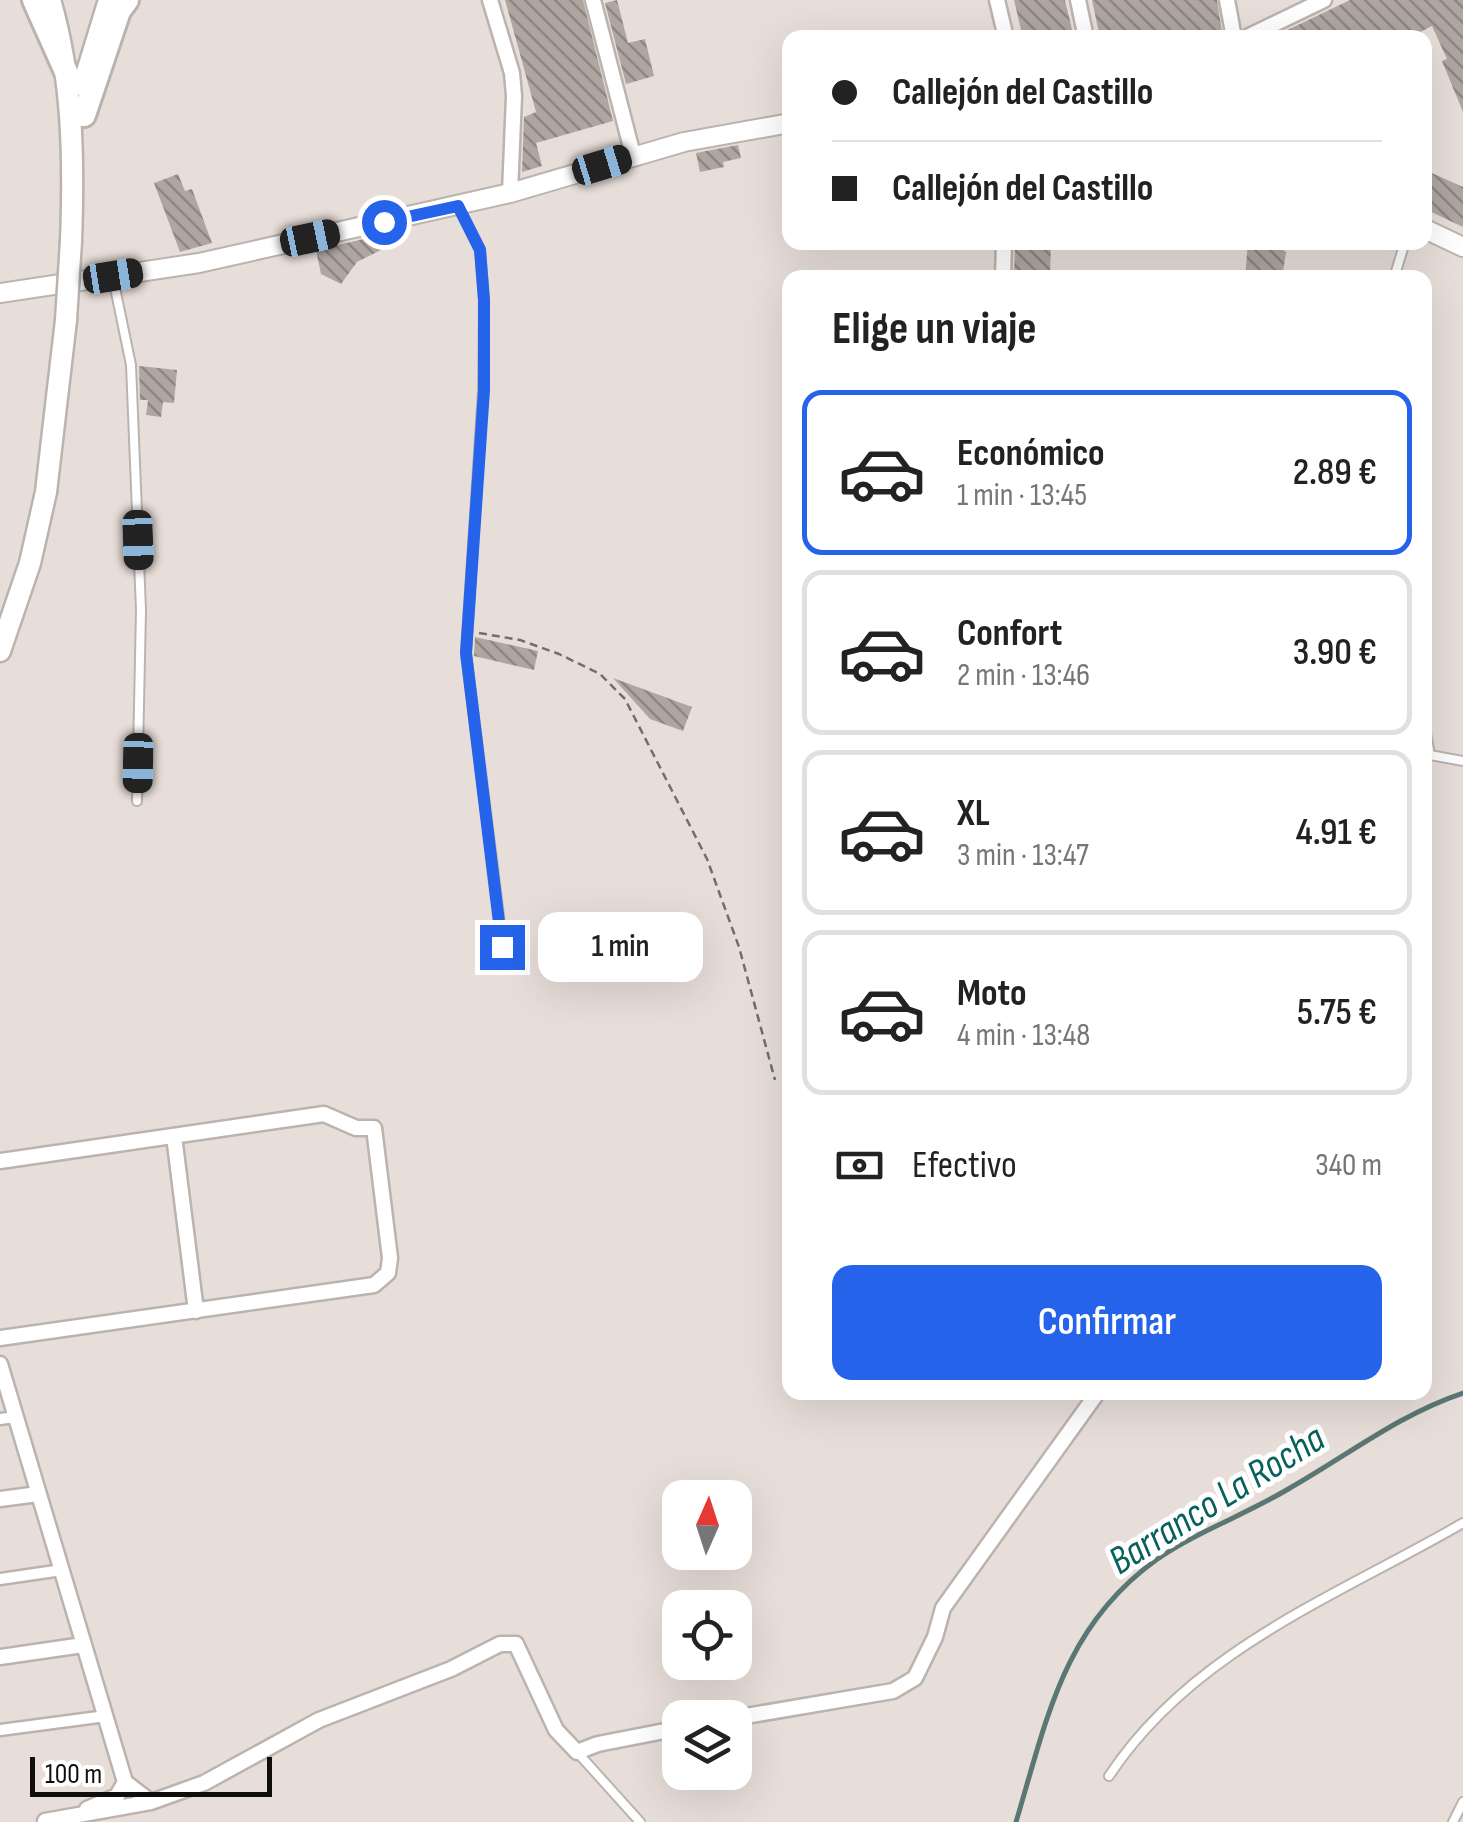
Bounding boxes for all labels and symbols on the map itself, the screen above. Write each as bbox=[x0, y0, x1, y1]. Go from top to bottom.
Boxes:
car bbox=[569, 142, 635, 188]
route start bbox=[362, 200, 407, 245]
car bbox=[278, 217, 342, 259]
car bbox=[81, 256, 145, 296]
car bbox=[122, 509, 154, 571]
car bbox=[122, 733, 154, 793]
callout: 1 min bbox=[537, 912, 702, 982]
route end bbox=[480, 925, 525, 970]
water label: Barranco La Rocha bbox=[1100, 1415, 1334, 1585]
north arrow bbox=[662, 1480, 752, 1570]
scale bar bbox=[30, 1752, 272, 1796]

